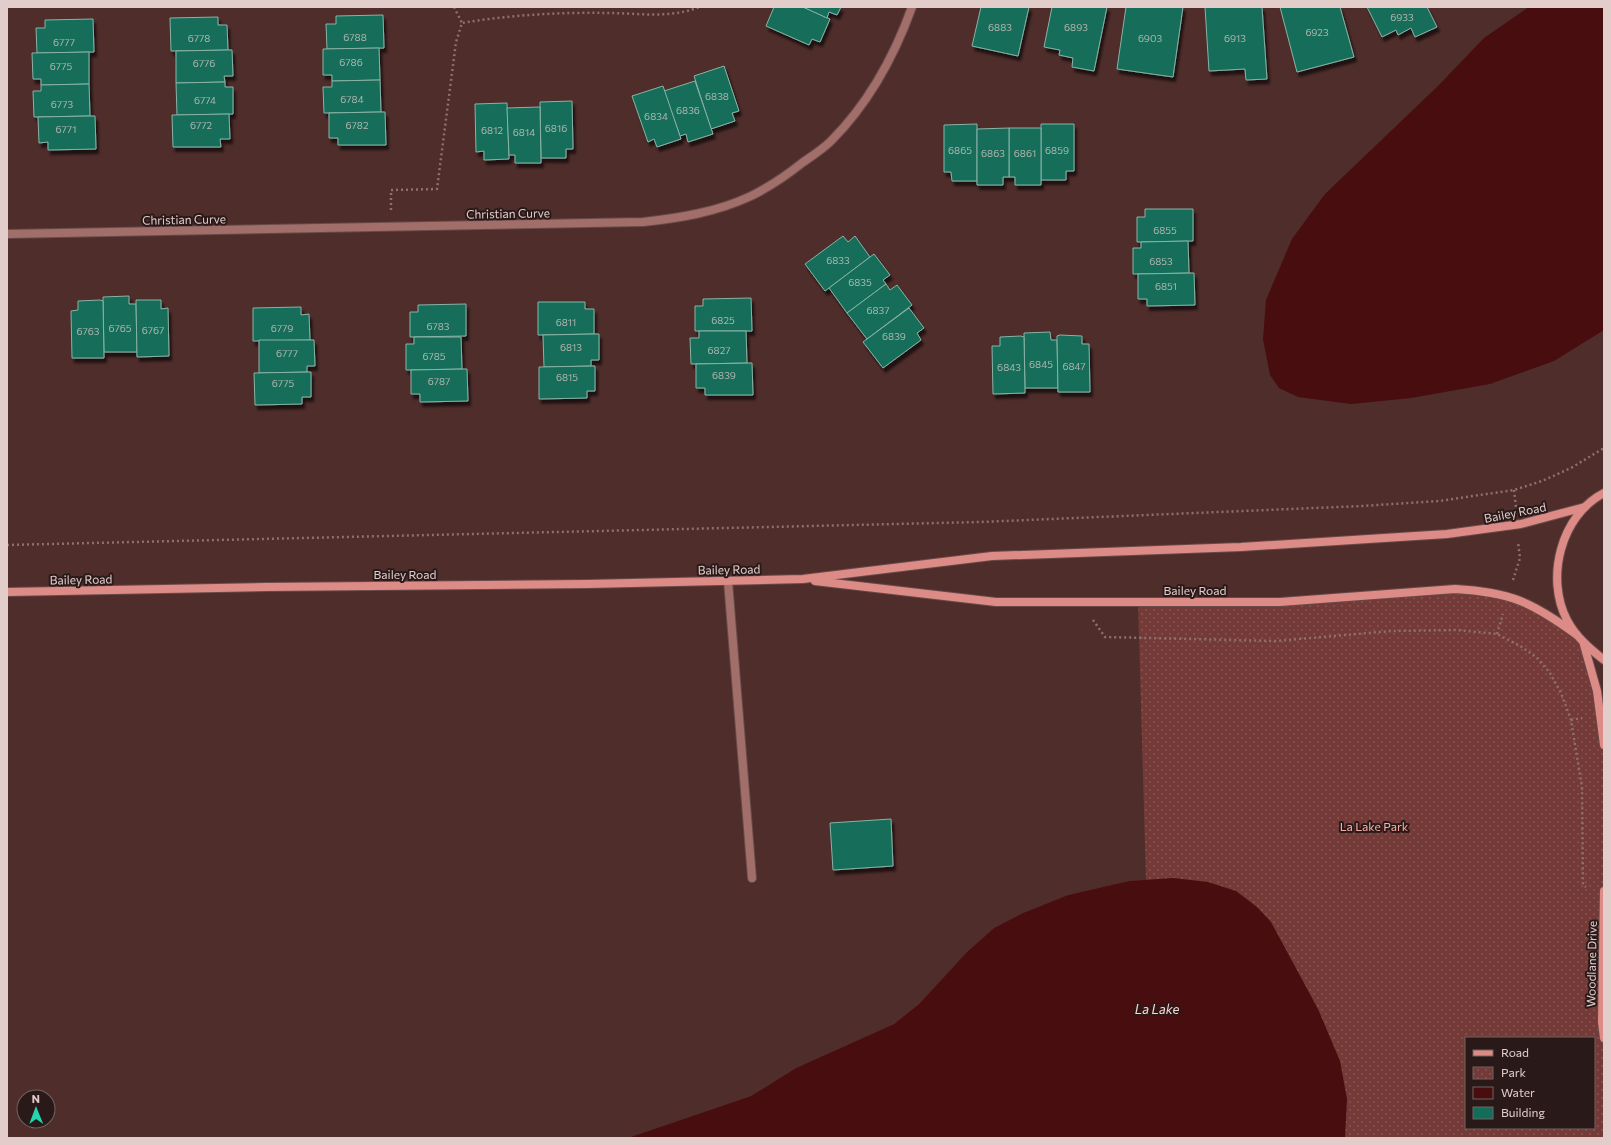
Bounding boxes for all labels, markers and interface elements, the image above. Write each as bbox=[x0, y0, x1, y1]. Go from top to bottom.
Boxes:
house number: 6933 bbox=[1390, 11, 1414, 23]
house number: 6883 bbox=[988, 21, 1012, 33]
house number: 6893 bbox=[1064, 21, 1088, 33]
house number: 6923 bbox=[1305, 26, 1329, 38]
house number: 6788 bbox=[343, 31, 367, 43]
house number: 6778 bbox=[188, 32, 210, 44]
house number: 6903 bbox=[1138, 32, 1162, 44]
house number: 6913 bbox=[1224, 32, 1246, 44]
house number: 6777 bbox=[53, 36, 75, 48]
house number: 6786 bbox=[339, 56, 363, 68]
house number: 6776 bbox=[193, 57, 215, 69]
house number: 6775 bbox=[50, 60, 72, 72]
house number: 6838 bbox=[705, 90, 729, 102]
house number: 6784 bbox=[340, 93, 364, 105]
house number: 6774 bbox=[194, 94, 216, 106]
house number: 6773 bbox=[51, 98, 73, 110]
house number: 6836 bbox=[676, 104, 700, 116]
house number: 6834 bbox=[644, 110, 668, 122]
house number: 6772 bbox=[190, 119, 213, 131]
house number: 6782 bbox=[346, 119, 369, 131]
house number: 6816 bbox=[545, 122, 567, 134]
house number: 6771 bbox=[56, 123, 76, 135]
house number: 6812 bbox=[481, 124, 503, 136]
house number: 6814 bbox=[513, 126, 535, 138]
house number: 6865 bbox=[948, 144, 972, 156]
house number: 6859 bbox=[1045, 144, 1069, 156]
house number: 6863 bbox=[981, 147, 1005, 159]
house number: 6861 bbox=[1014, 147, 1036, 159]
street label: Christian Curve bbox=[466, 205, 550, 221]
street label: Christian Curve bbox=[142, 211, 226, 227]
house number: 6855 bbox=[1153, 224, 1177, 236]
house number: 6833 bbox=[826, 254, 850, 266]
house number: 6853 bbox=[1149, 255, 1173, 267]
house number: 6835 bbox=[848, 276, 872, 288]
house number: 6851 bbox=[1155, 280, 1177, 292]
house number: 6837 bbox=[866, 304, 890, 316]
house number: 6825 bbox=[711, 314, 735, 326]
house number: 6811 bbox=[556, 316, 576, 328]
house number: 6783 bbox=[426, 320, 450, 332]
house number: 6765 bbox=[108, 322, 132, 334]
house number: 6779 bbox=[271, 322, 293, 334]
house number: 6767 bbox=[142, 324, 164, 336]
house number: 6763 bbox=[76, 325, 100, 337]
house number: 6839 bbox=[882, 330, 906, 342]
house number: 6813 bbox=[560, 341, 582, 353]
house number: 6827 bbox=[708, 344, 730, 356]
house number: 6777 bbox=[276, 347, 298, 359]
house number: 6785 bbox=[422, 350, 446, 362]
house number: 6845 bbox=[1029, 358, 1053, 370]
house number: 6847 bbox=[1062, 360, 1086, 372]
house number: 6843 bbox=[997, 361, 1021, 373]
house number: 6839 bbox=[712, 369, 736, 381]
house number: 6815 bbox=[556, 371, 578, 383]
house number: 6787 bbox=[428, 375, 450, 387]
house number: 6775 bbox=[272, 377, 294, 389]
street label: Bailey Road bbox=[1483, 499, 1547, 525]
street label: Bailey Road bbox=[697, 561, 761, 577]
street label: Bailey Road bbox=[374, 567, 436, 581]
street label: Bailey Road bbox=[49, 571, 113, 587]
street label: Bailey Road bbox=[1164, 583, 1226, 597]
park label: La Lake Park bbox=[1340, 819, 1409, 833]
street label: Woodlane Drive bbox=[1583, 921, 1599, 1007]
water label: La Lake bbox=[1135, 1001, 1179, 1017]
legend bbox=[1465, 1037, 1595, 1129]
text: Road bbox=[1501, 1045, 1529, 1059]
text: Park bbox=[1501, 1065, 1527, 1079]
text: Water bbox=[1501, 1085, 1535, 1099]
north arrow bbox=[16, 1089, 56, 1129]
text: N bbox=[32, 1092, 40, 1105]
text: Building bbox=[1501, 1105, 1545, 1119]

